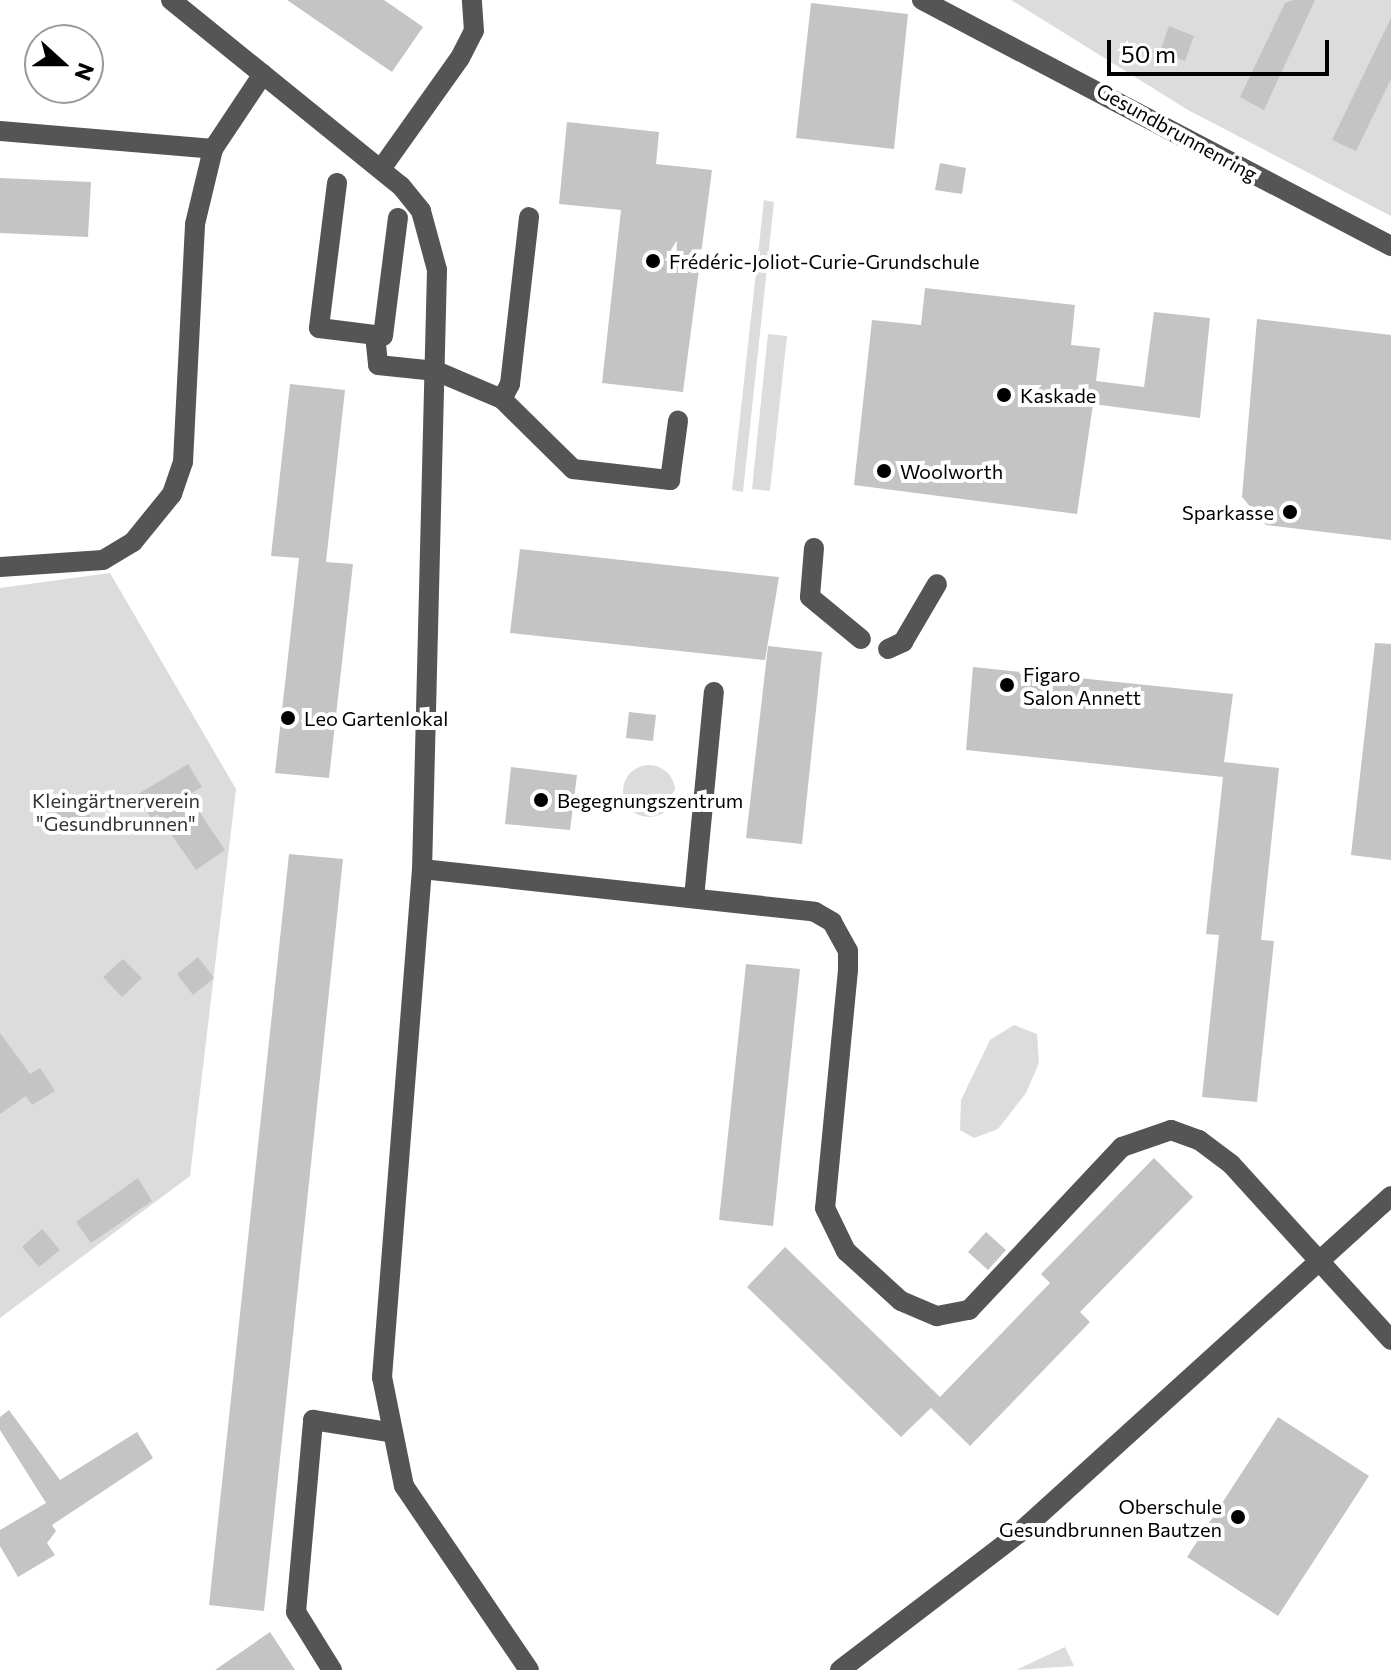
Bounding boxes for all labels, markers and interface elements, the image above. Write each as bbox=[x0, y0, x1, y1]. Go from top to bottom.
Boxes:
north arrow bbox=[24, 24, 104, 104]
scale bar bbox=[1111, 24, 1333, 74]
text: 50 m bbox=[1121, 39, 1176, 68]
text: N bbox=[69, 60, 101, 85]
street label: Gesundbrunnenring bbox=[1093, 78, 1261, 186]
place label: Frédéric-Joliot-Curie-Grundschule bbox=[669, 249, 979, 273]
marker: Frédéric-Joliot-Curie-Grundschule bbox=[644, 252, 662, 270]
place label: Kaskade bbox=[1020, 383, 1096, 407]
marker: Kaskade bbox=[995, 386, 1013, 404]
place label: Woolworth bbox=[900, 459, 1003, 483]
marker: Woolworth bbox=[875, 462, 893, 480]
place label: Sparkasse bbox=[1182, 500, 1274, 524]
marker: Sparkasse bbox=[1281, 503, 1299, 521]
place label: Figaro Salon Annett bbox=[1023, 662, 1141, 709]
marker: Figaro Salon Annett bbox=[998, 676, 1016, 694]
place label: Leo Gartenlokal bbox=[304, 706, 448, 730]
marker: Leo Gartenlokal bbox=[279, 709, 297, 727]
place label: Begegnungszentrum bbox=[557, 788, 743, 812]
park label: Kleingärtnerverein "Gesundbrunnen" bbox=[32, 789, 200, 836]
marker: Begegnungszentrum bbox=[532, 791, 550, 809]
place label: Oberschule Gesundbrunnen Bautzen bbox=[999, 1494, 1222, 1541]
marker: Oberschule Gesundbrunnen Bautzen bbox=[1229, 1508, 1247, 1526]

